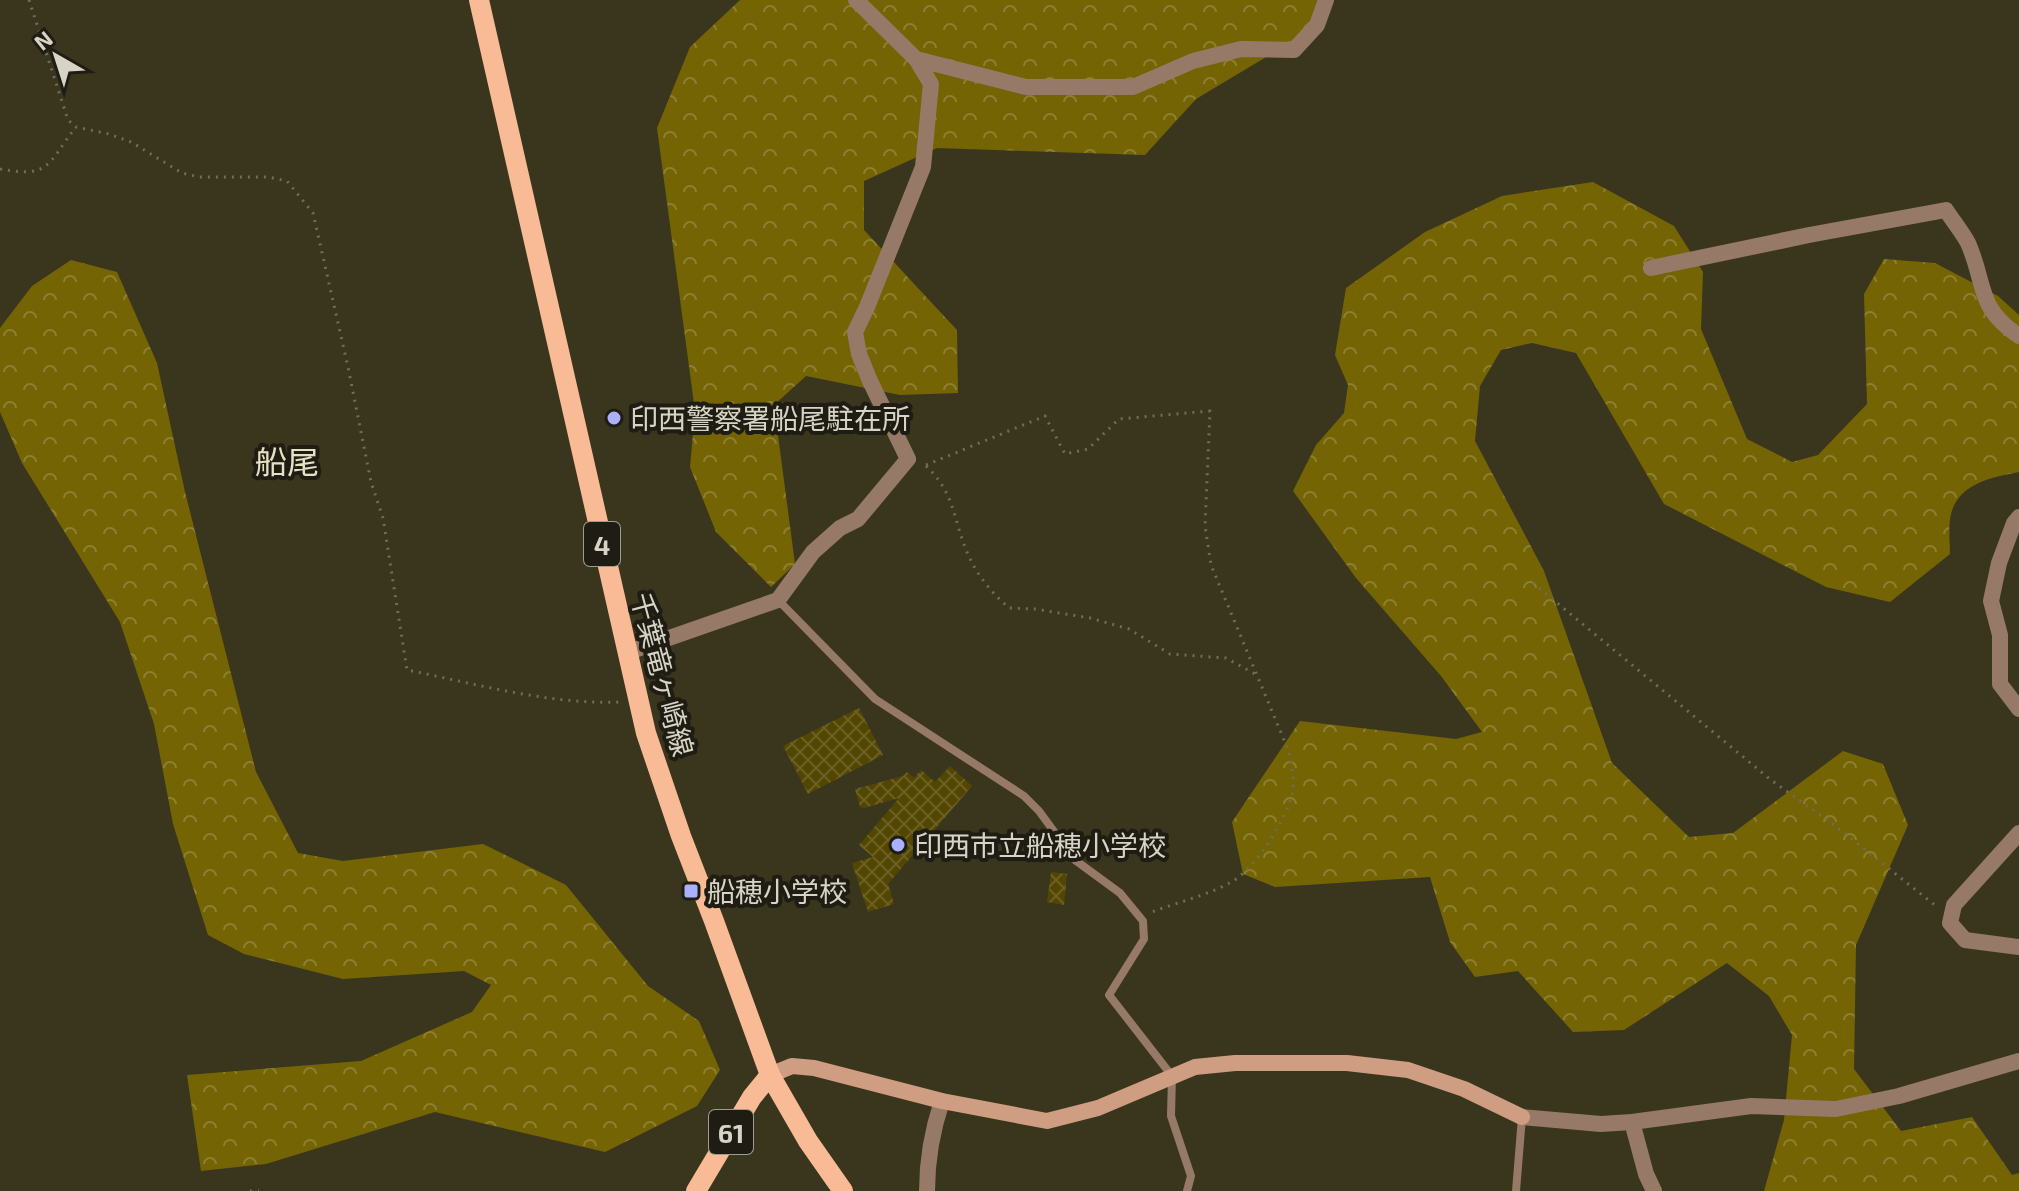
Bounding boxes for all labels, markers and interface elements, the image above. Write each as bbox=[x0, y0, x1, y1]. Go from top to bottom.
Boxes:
north arrow bbox=[16, 16, 96, 96]
text: N bbox=[28, 25, 57, 55]
place label: 印西警察署船尾駐在所 bbox=[630, 401, 910, 435]
marker: 印西警察署船尾駐在所 bbox=[605, 409, 623, 427]
district label: 船尾 bbox=[255, 442, 319, 480]
road number: 4 bbox=[584, 522, 620, 566]
street label: 千葉竜ヶ崎線 bbox=[625, 588, 701, 760]
place label: 印西市立船穂小学校 bbox=[914, 828, 1166, 862]
marker: 印西市立船穂小学校 bbox=[889, 836, 907, 854]
place label: 船穂小学校 bbox=[707, 874, 847, 908]
marker: 船穂小学校 bbox=[682, 882, 700, 900]
road number: 61 bbox=[709, 1110, 753, 1154]

